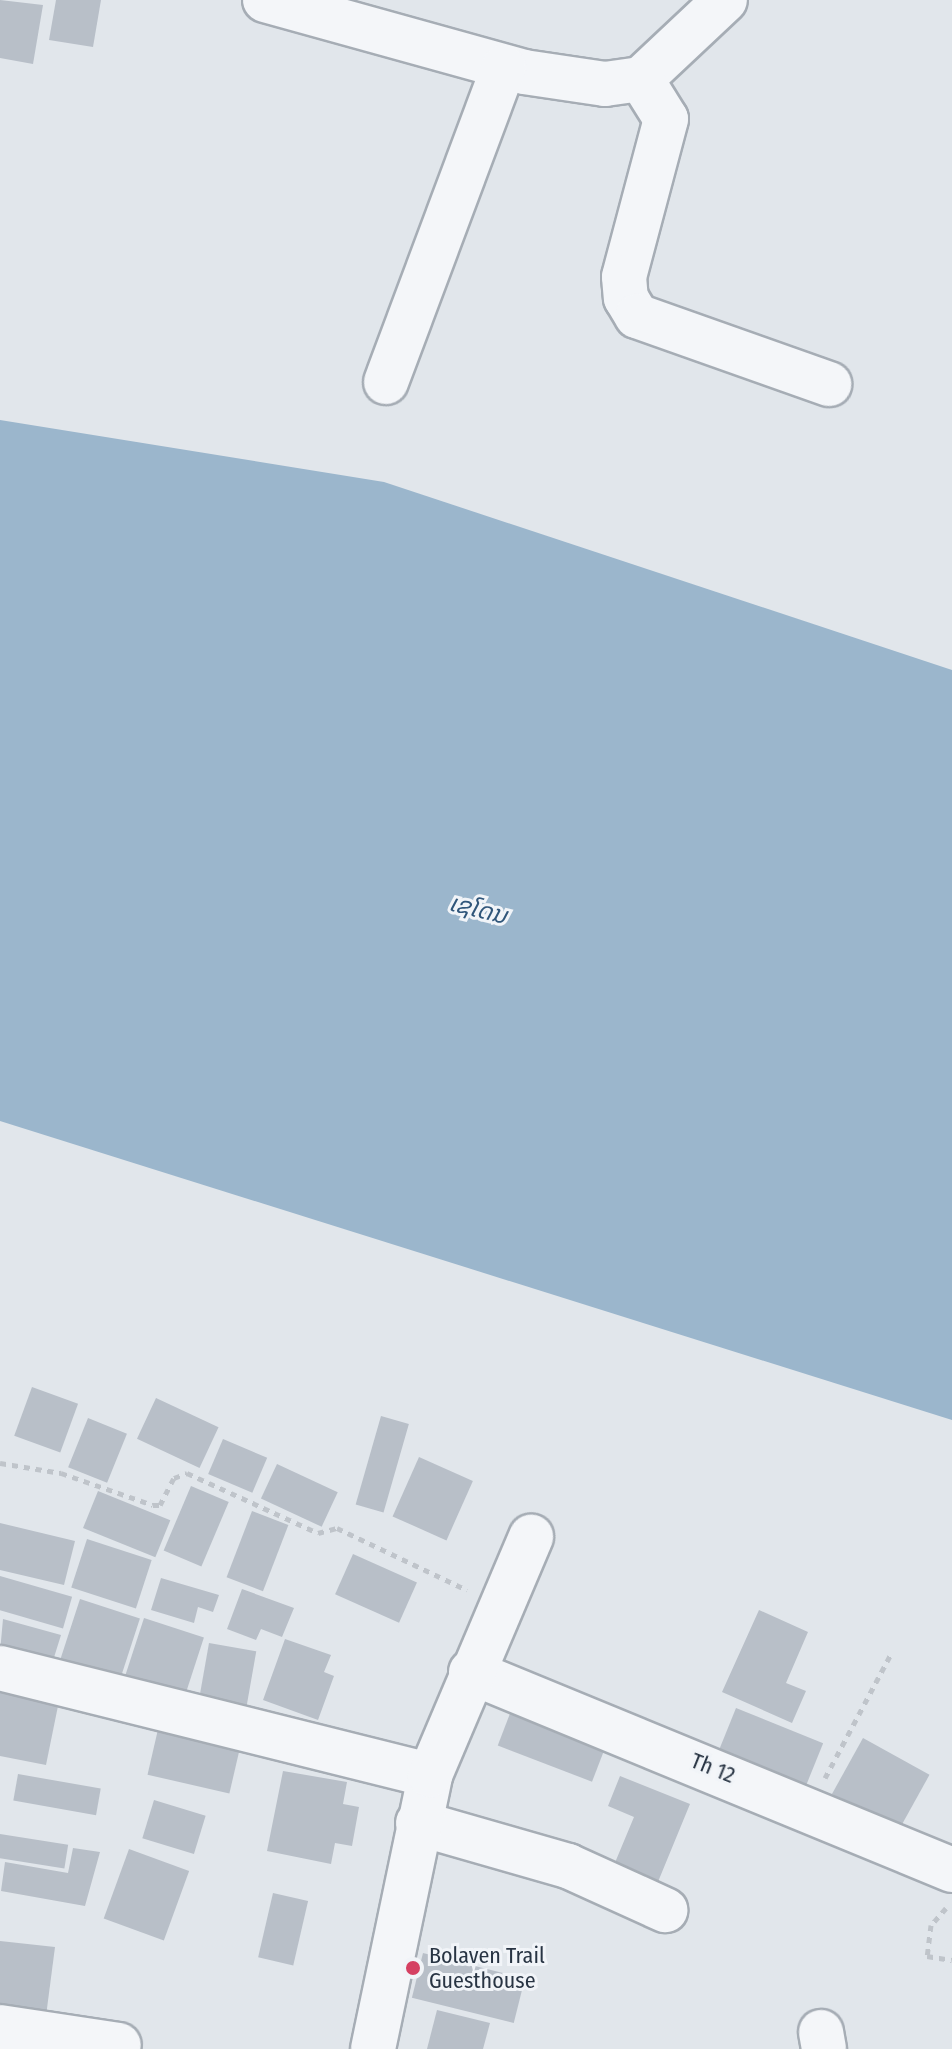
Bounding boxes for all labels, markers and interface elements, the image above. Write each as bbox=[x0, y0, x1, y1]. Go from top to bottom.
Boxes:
water label: ເຊໂດນ bbox=[446, 889, 510, 931]
street label: Th 12 bbox=[687, 1747, 739, 1789]
place label: Bolaven Trail Guesthouse bbox=[429, 1942, 545, 1994]
marker: Bolaven Trail Guesthouse bbox=[404, 1959, 422, 1977]

